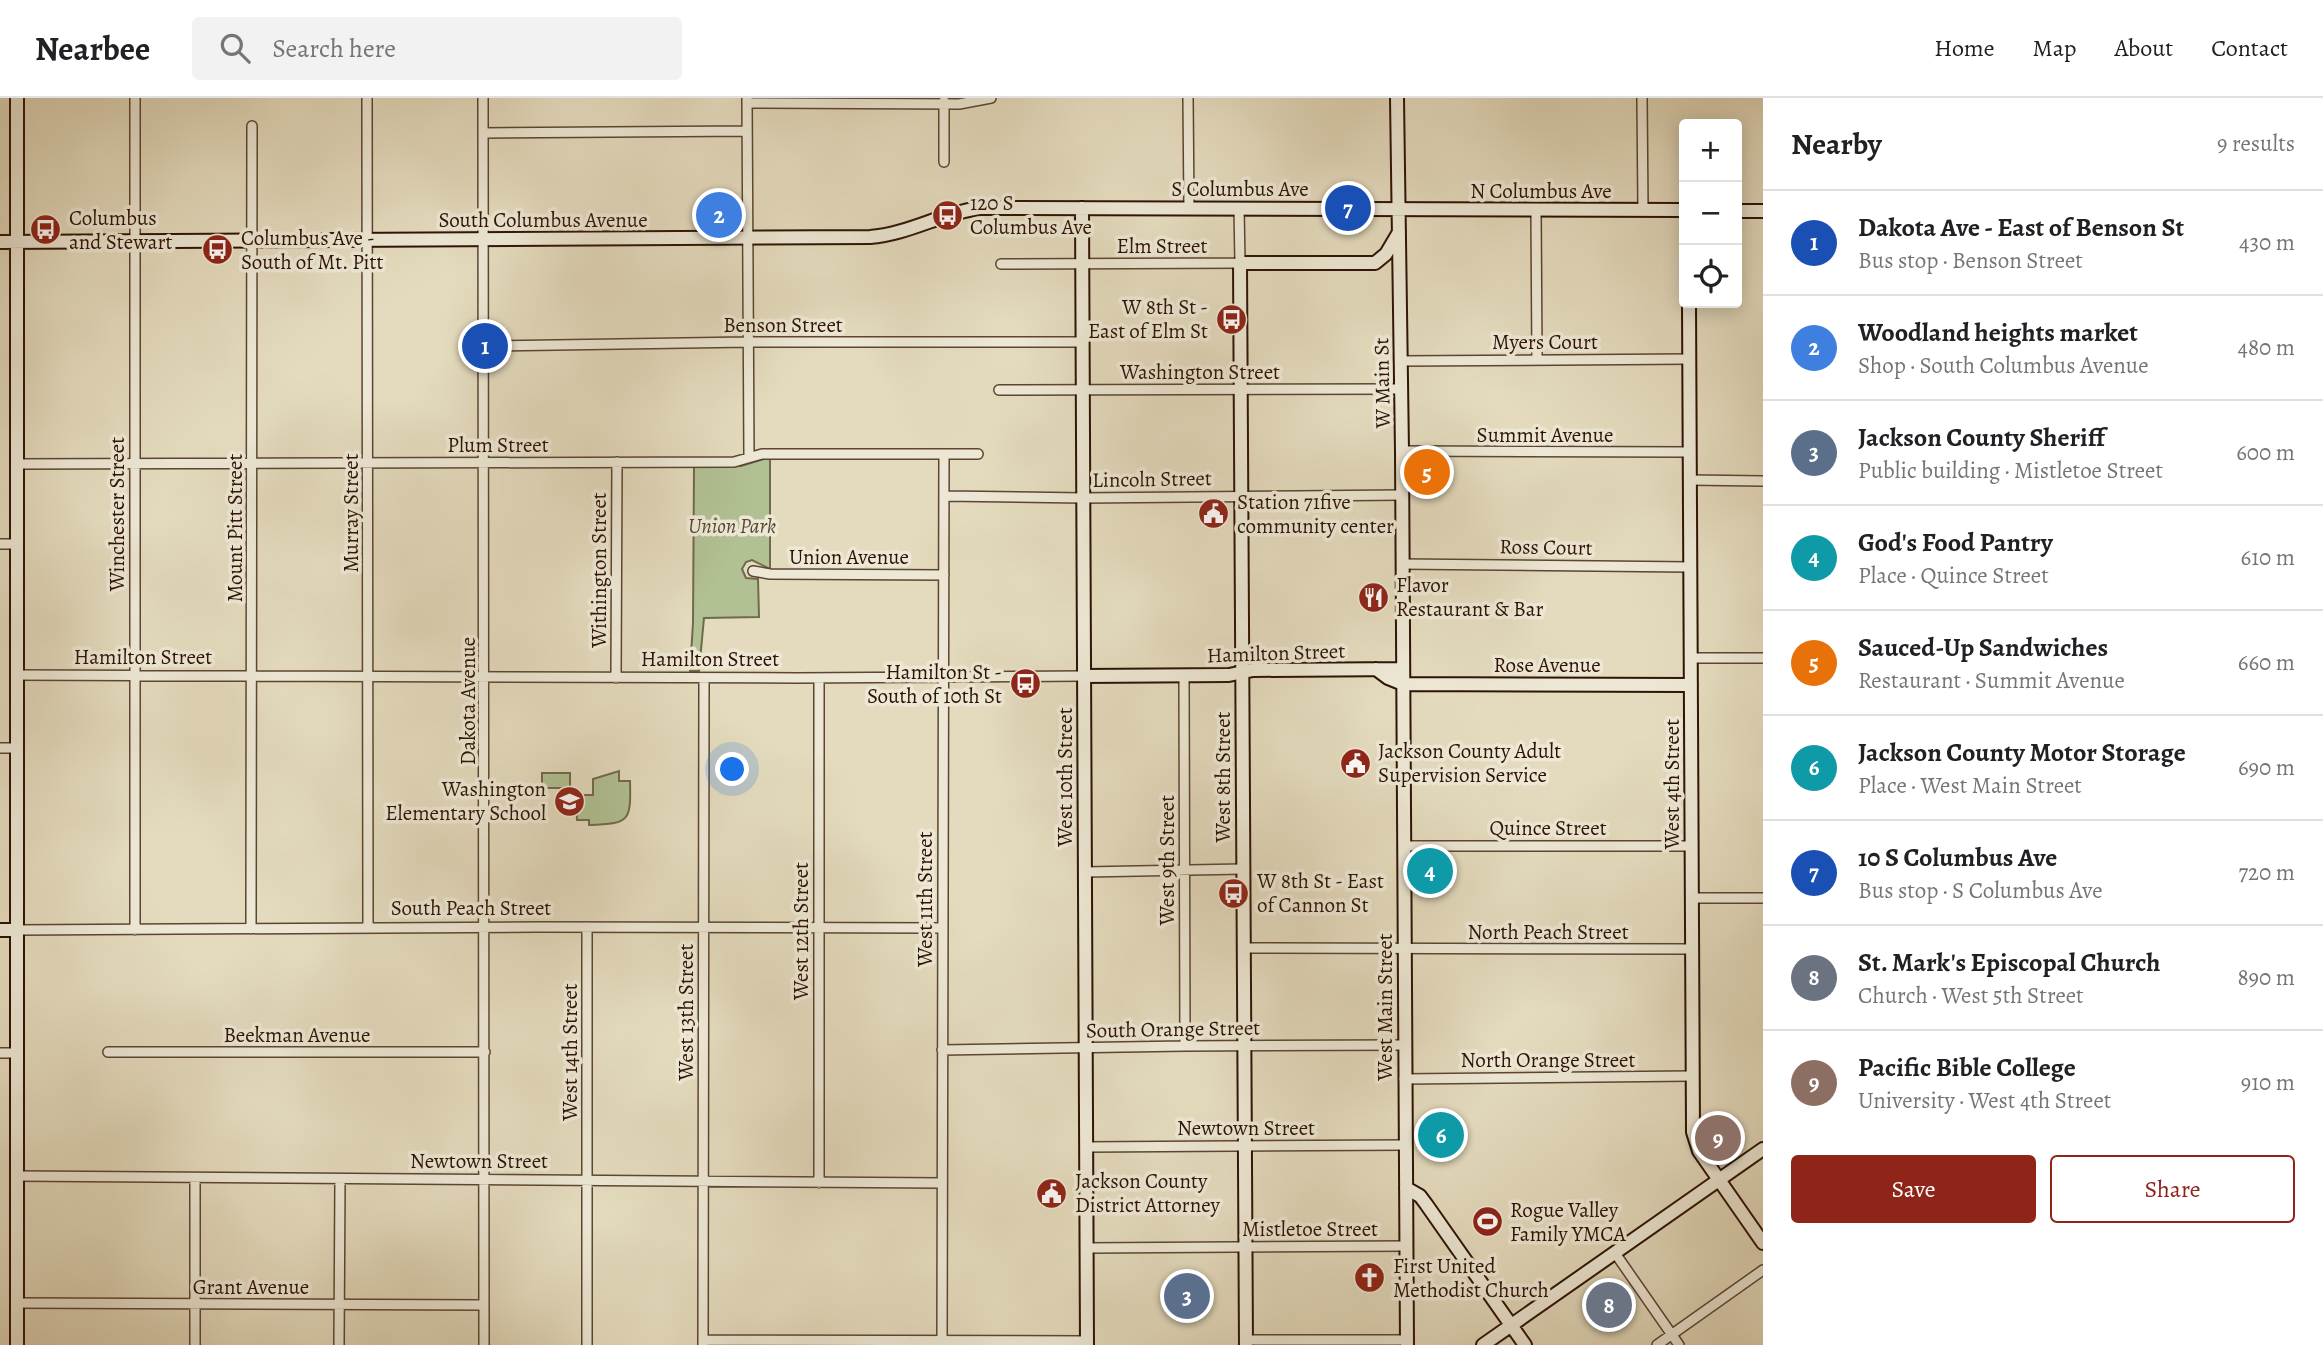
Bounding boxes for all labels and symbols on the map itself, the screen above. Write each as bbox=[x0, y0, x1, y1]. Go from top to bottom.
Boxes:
street label: S Columbus Ave bbox=[1171, 175, 1309, 203]
street label: N Columbus Ave bbox=[1470, 177, 1612, 205]
pin: 7 bbox=[1325, 182, 1371, 234]
pin: 2 bbox=[696, 189, 742, 241]
place label: 120 S Columbus Ave bbox=[970, 189, 1092, 241]
bus stop icon: 120 S Columbus Ave bbox=[930, 198, 964, 232]
place label: Columbus and Stewart bbox=[69, 204, 172, 256]
street label: South Columbus Avenue bbox=[438, 206, 648, 234]
bus stop icon: Columbus and Stewart bbox=[29, 213, 63, 247]
place label: Columbus Ave - South of Mt. Pitt bbox=[241, 224, 383, 276]
street label: Elm Street bbox=[1117, 232, 1207, 260]
bus stop icon: Columbus Ave - South of Mt. Pitt bbox=[201, 233, 235, 267]
place label: W 8th St - East of Elm St bbox=[1088, 293, 1208, 345]
bus stop icon: W 8th St - East of Elm St bbox=[1214, 302, 1248, 336]
street label: Benson Street bbox=[723, 311, 843, 339]
pin: 1 bbox=[462, 320, 508, 372]
street label: Myers Court bbox=[1492, 328, 1598, 356]
street label: W Main St bbox=[1367, 337, 1397, 430]
street label: Washington Street bbox=[1119, 358, 1280, 386]
street label: Summit Avenue bbox=[1477, 421, 1613, 449]
street label: Plum Street bbox=[447, 431, 549, 459]
street label: Winchester Street bbox=[103, 437, 131, 592]
pin: 5 bbox=[1404, 446, 1450, 498]
street label: Murray Street bbox=[337, 453, 365, 573]
street label: Mount Pitt Street bbox=[221, 454, 249, 602]
street label: Lincoln Street bbox=[1092, 464, 1212, 494]
place label: Station 71five community center bbox=[1237, 488, 1394, 540]
street label: Withington Street bbox=[585, 492, 613, 649]
public building icon: Station 71five community center bbox=[1197, 497, 1231, 531]
park label: Union Park bbox=[688, 512, 776, 540]
street label: Ross Court bbox=[1499, 532, 1593, 562]
street label: Union Avenue bbox=[789, 543, 909, 571]
place label: Flavor Restaurant & Bar bbox=[1396, 571, 1544, 623]
restaurant icon: Flavor Restaurant & Bar bbox=[1356, 580, 1390, 614]
street label: Dakota Avenue bbox=[454, 637, 482, 765]
street label: Hamilton Street bbox=[1206, 637, 1346, 669]
street label: Hamilton Street bbox=[74, 643, 212, 671]
street label: Hamilton Street bbox=[641, 645, 779, 673]
street label: Rose Avenue bbox=[1493, 651, 1601, 679]
place label: Hamilton St - South of 10th St bbox=[867, 658, 1002, 710]
bus stop icon: Hamilton St - South of 10th St bbox=[1008, 667, 1042, 701]
street label: West 10th Street bbox=[1051, 707, 1079, 848]
street label: West 8th Street bbox=[1209, 711, 1237, 844]
street label: West 4th Street bbox=[1658, 719, 1686, 850]
place label: Jackson County Adult Supervision Service bbox=[1378, 737, 1561, 789]
public building icon: Jackson County Adult Supervision Service bbox=[1338, 746, 1372, 780]
your location bbox=[715, 752, 749, 786]
place label: Washington Elementary School bbox=[385, 775, 546, 827]
school or university icon: Washington Elementary School bbox=[552, 784, 586, 818]
street label: West 9th Street bbox=[1153, 795, 1181, 926]
street label: Quince Street bbox=[1489, 814, 1607, 842]
street label: West 11th Street bbox=[911, 831, 939, 968]
pin: 4 bbox=[1407, 845, 1453, 897]
street label: West 12th Street bbox=[787, 862, 815, 1001]
place label: W 8th St - East of Cannon St bbox=[1256, 867, 1384, 919]
bus stop icon: W 8th St - East of Cannon St bbox=[1217, 876, 1251, 910]
street label: South Peach Street bbox=[391, 894, 551, 922]
street label: North Peach Street bbox=[1467, 918, 1629, 946]
street label: West Main Street bbox=[1371, 933, 1399, 1082]
street label: West 13th Street bbox=[672, 944, 700, 1081]
street label: West 14th Street bbox=[556, 983, 584, 1122]
street label: South Orange Street bbox=[1086, 1013, 1260, 1045]
street label: Beekman Avenue bbox=[223, 1021, 371, 1049]
street label: North Orange Street bbox=[1461, 1046, 1635, 1074]
pin: 6 bbox=[1418, 1109, 1464, 1161]
pin: 9 bbox=[1695, 1112, 1741, 1164]
street label: Newtown Street bbox=[1177, 1114, 1315, 1142]
street label: Newtown Street bbox=[410, 1147, 548, 1175]
place label: Jackson County District Attorney bbox=[1075, 1167, 1221, 1219]
public building icon: Jackson County District Attorney bbox=[1035, 1176, 1069, 1210]
place label: Rogue Valley Family YMCA bbox=[1510, 1196, 1626, 1248]
sports icon: Rogue Valley Family YMCA bbox=[1470, 1205, 1504, 1239]
street label: Mistletoe Street bbox=[1242, 1215, 1378, 1243]
place label: First United Methodist Church bbox=[1393, 1252, 1549, 1304]
church icon: First United Methodist Church bbox=[1353, 1261, 1387, 1295]
pin: 3 bbox=[1164, 1270, 1210, 1322]
street label: Grant Avenue bbox=[193, 1273, 309, 1301]
pin: 8 bbox=[1586, 1279, 1632, 1331]

